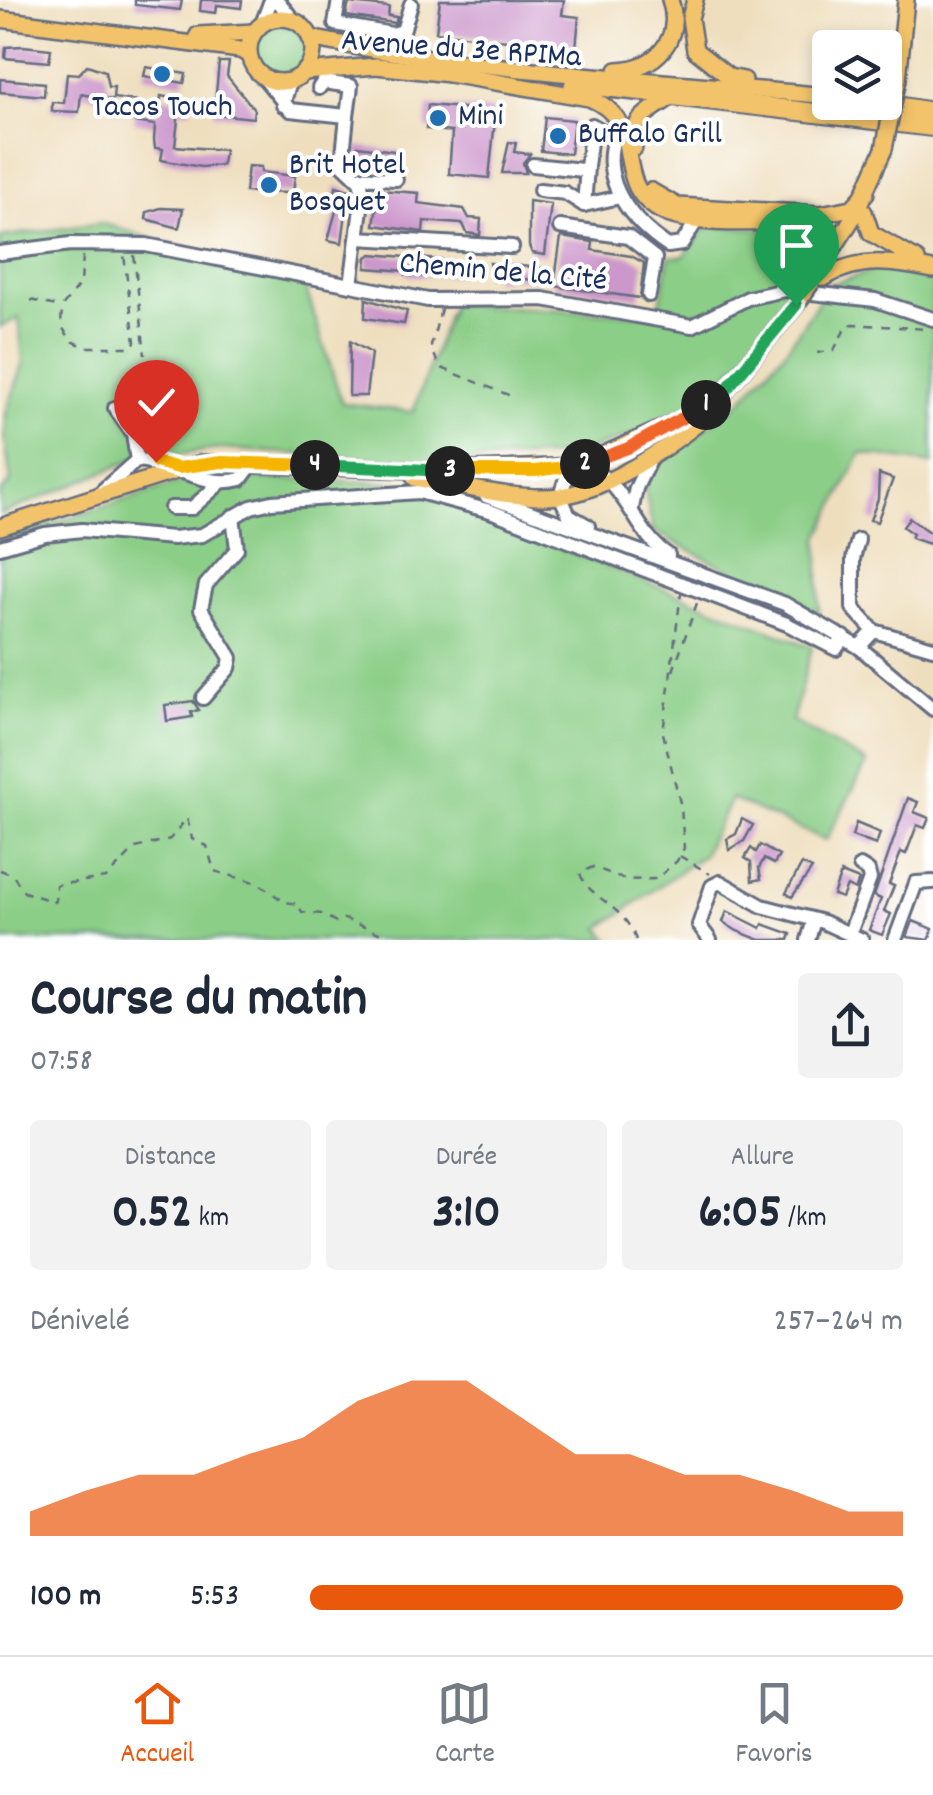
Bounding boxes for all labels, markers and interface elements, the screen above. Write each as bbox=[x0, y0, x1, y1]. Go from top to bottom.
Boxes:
street label: Avenue du 3e RPIMa bbox=[339, 20, 584, 82]
map controls bbox=[812, 30, 902, 120]
button: layers bbox=[812, 30, 902, 120]
marker: Tacos Touch bbox=[151, 63, 173, 85]
place label: Tacos Touch bbox=[91, 86, 233, 132]
place label: Mini bbox=[458, 95, 503, 141]
marker: Mini bbox=[427, 107, 449, 129]
place label: Buffalo Grill bbox=[578, 113, 722, 159]
marker: Buffalo Grill bbox=[547, 125, 569, 147]
place label: Brit Hotel Bosquet bbox=[289, 144, 406, 227]
marker: Brit Hotel Bosquet bbox=[258, 174, 280, 196]
pin bbox=[754, 203, 839, 306]
icon: arrive bbox=[769, 218, 824, 273]
street label: Chemin de la Cité bbox=[397, 242, 609, 306]
pin bbox=[114, 360, 199, 463]
icon: check bbox=[129, 375, 184, 430]
pin: 1 bbox=[681, 380, 731, 430]
text: 1 bbox=[703, 385, 709, 425]
pin: 2 bbox=[560, 439, 610, 489]
pin: 4 bbox=[290, 440, 340, 490]
text: 2 bbox=[579, 444, 591, 484]
text: 4 bbox=[309, 445, 321, 485]
pin: 3 bbox=[425, 446, 475, 496]
text: 3 bbox=[444, 451, 456, 491]
text: Course du matin bbox=[30, 963, 367, 1042]
button: share bbox=[798, 973, 903, 1078]
text: 07:58 bbox=[30, 1040, 93, 1086]
text: Distance bbox=[125, 1139, 216, 1179]
text: Durée bbox=[436, 1139, 497, 1179]
text: Allure bbox=[731, 1139, 794, 1179]
text: 0.52 bbox=[112, 1179, 192, 1251]
text: 3:10 bbox=[432, 1179, 501, 1251]
text: 6:05 bbox=[698, 1179, 782, 1251]
text: km bbox=[192, 1200, 229, 1240]
text: /km bbox=[782, 1200, 827, 1240]
text: Dénivelé bbox=[30, 1300, 130, 1346]
text: 257–264 m bbox=[774, 1300, 903, 1346]
text: 100 m bbox=[30, 1575, 101, 1621]
text: 5:53 bbox=[190, 1575, 239, 1621]
tab: Accueil bbox=[120, 1676, 194, 1776]
tab: Carte bbox=[435, 1676, 495, 1776]
tab: Favoris bbox=[736, 1676, 813, 1776]

